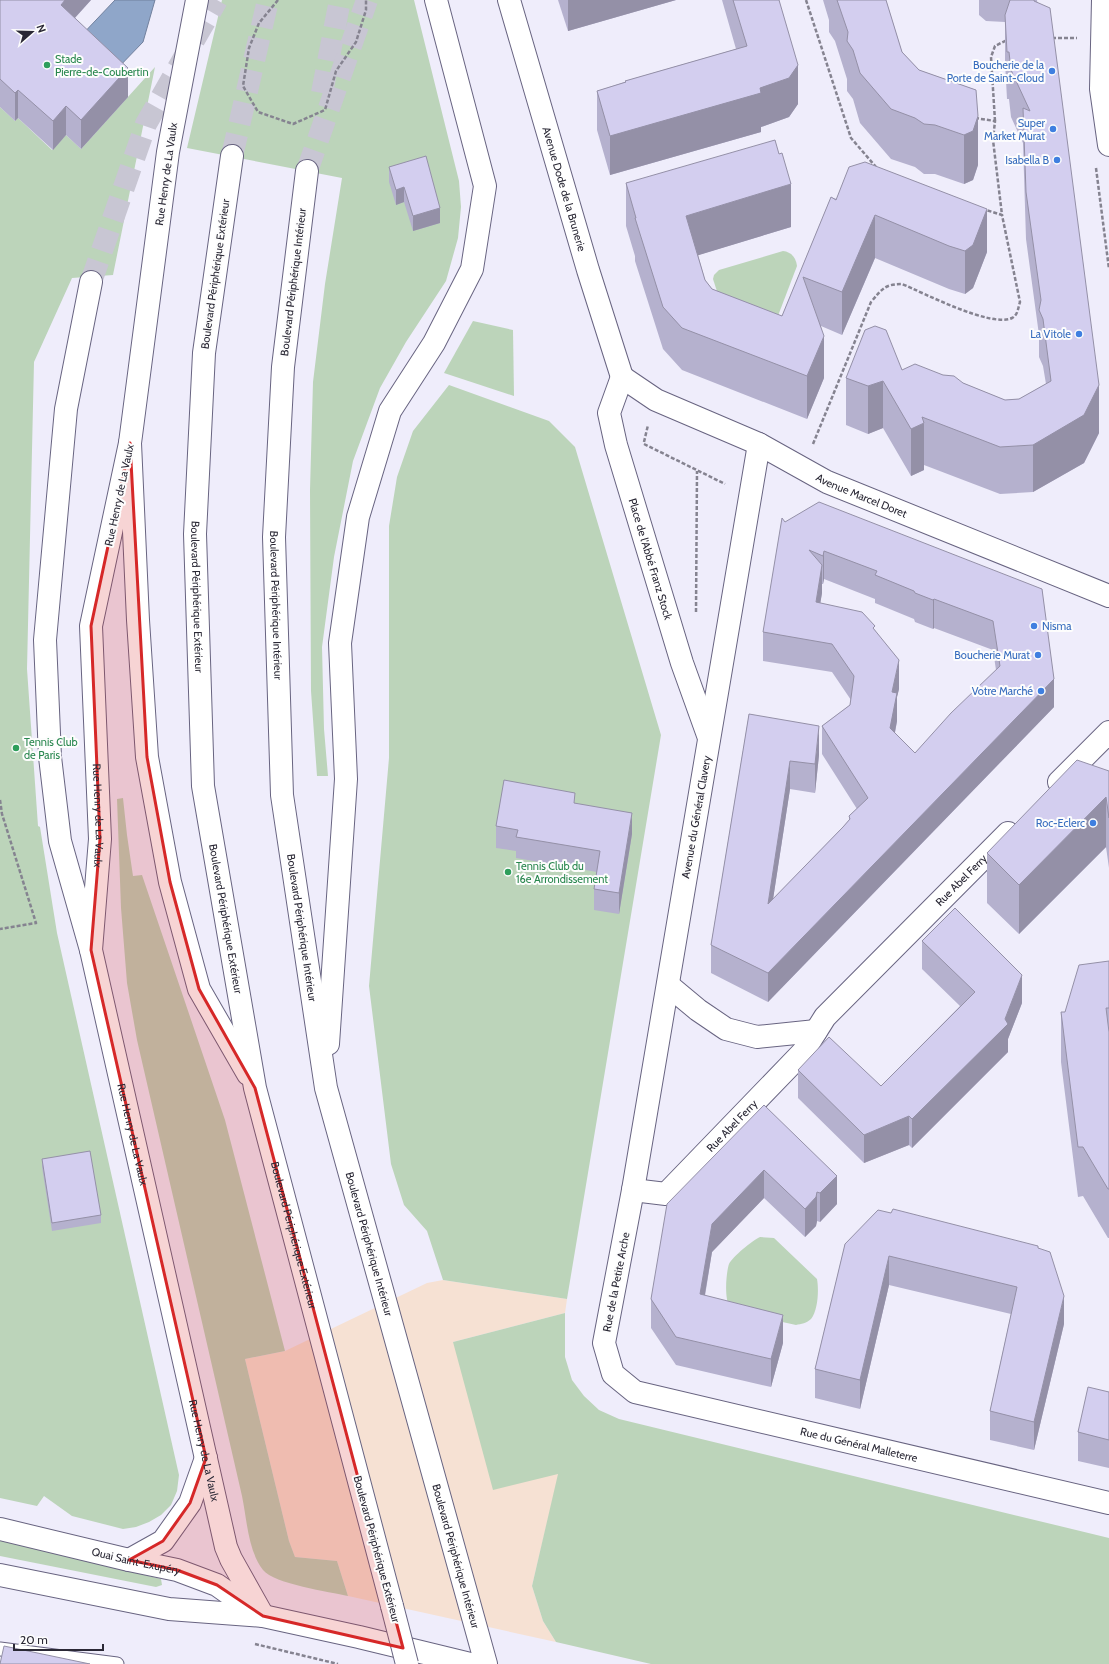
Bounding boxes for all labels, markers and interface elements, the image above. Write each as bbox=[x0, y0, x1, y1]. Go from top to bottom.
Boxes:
north arrow bbox=[12, 12, 52, 52]
text: N bbox=[33, 23, 49, 35]
place label: Stade Pierre-de-Coubertin bbox=[55, 52, 149, 79]
place label: Boucherie de la Porte de Saint-Cloud bbox=[947, 58, 1045, 85]
marker: Stade Pierre-de-Coubertin bbox=[42, 60, 52, 70]
marker: Boucherie de la Porte de Saint-Cloud bbox=[1047, 66, 1057, 76]
place label: Super Market Murat bbox=[984, 116, 1046, 143]
street label: Rue Henry de La Vaulx bbox=[152, 121, 180, 226]
marker: Super Market Murat bbox=[1048, 124, 1058, 134]
street label: Avenue Dode de la Brunerie bbox=[539, 125, 589, 253]
place label: Isabella B bbox=[1005, 153, 1049, 167]
marker: Isabella B bbox=[1052, 155, 1062, 165]
street label: Boulevard Périphérique Extérieur bbox=[198, 198, 233, 350]
street label: Boulevard Périphérique Intérieur bbox=[277, 207, 309, 357]
place label: La Vitole bbox=[1030, 327, 1071, 341]
marker: La Vitole bbox=[1074, 329, 1084, 339]
street label: Rue Henry de La Vaulx bbox=[101, 442, 137, 547]
street label: Avenue Marcel Doret bbox=[813, 470, 909, 521]
street label: Place de l'Abbé Franz Stock bbox=[625, 496, 675, 621]
street label: Boulevard Périphérique Extérieur bbox=[188, 521, 206, 673]
street label: Boulevard Périphérique Intérieur bbox=[267, 530, 285, 681]
place label: Nisma bbox=[1042, 619, 1072, 633]
marker: Nisma bbox=[1029, 621, 1039, 631]
place label: Boucherie Murat bbox=[954, 648, 1030, 662]
marker: Boucherie Murat bbox=[1033, 650, 1043, 660]
place label: Votre Marché bbox=[972, 684, 1033, 698]
marker: Votre Marché bbox=[1036, 686, 1046, 696]
place label: Tennis Club de Paris bbox=[24, 735, 78, 762]
marker: Tennis Club de Paris bbox=[11, 743, 21, 753]
street label: Avenue du Général Clavery bbox=[678, 754, 714, 880]
street label: Rue Henry de La Vaulx bbox=[90, 763, 107, 869]
place label: Roc-Eclerc bbox=[1036, 816, 1085, 830]
marker: Roc-Eclerc bbox=[1088, 818, 1098, 828]
street label: Boulevard Périphérique Extérieur bbox=[206, 843, 246, 995]
street label: Rue Abel Ferry bbox=[932, 851, 990, 909]
street label: Boulevard Périphérique Intérieur bbox=[284, 853, 320, 1003]
place label: Tennis Club du 16e Arrondissement bbox=[516, 859, 608, 886]
marker: Tennis Club du 16e Arrondissement bbox=[503, 867, 513, 877]
street label: Rue Henry de La Vaulx bbox=[114, 1082, 151, 1188]
street label: Rue Abel Ferry bbox=[703, 1096, 761, 1155]
street label: Boulevard Périphérique Extérieur bbox=[268, 1160, 320, 1311]
street label: Boulevard Périphérique Intérieur bbox=[343, 1170, 396, 1318]
street label: Rue de la Petite Arche bbox=[599, 1231, 633, 1333]
street label: Rue Henry de La Vaulx bbox=[186, 1398, 223, 1504]
street label: Rue du Général Malleterre bbox=[799, 1424, 919, 1465]
street label: Boulevard Périphérique Extérieur bbox=[351, 1474, 403, 1624]
street label: Boulevard Périphérique Intérieur bbox=[429, 1482, 483, 1630]
street label: Quai Saint-Exupéry bbox=[90, 1544, 183, 1578]
scale bar bbox=[14, 1626, 103, 1652]
text: 20 m bbox=[20, 1632, 48, 1647]

